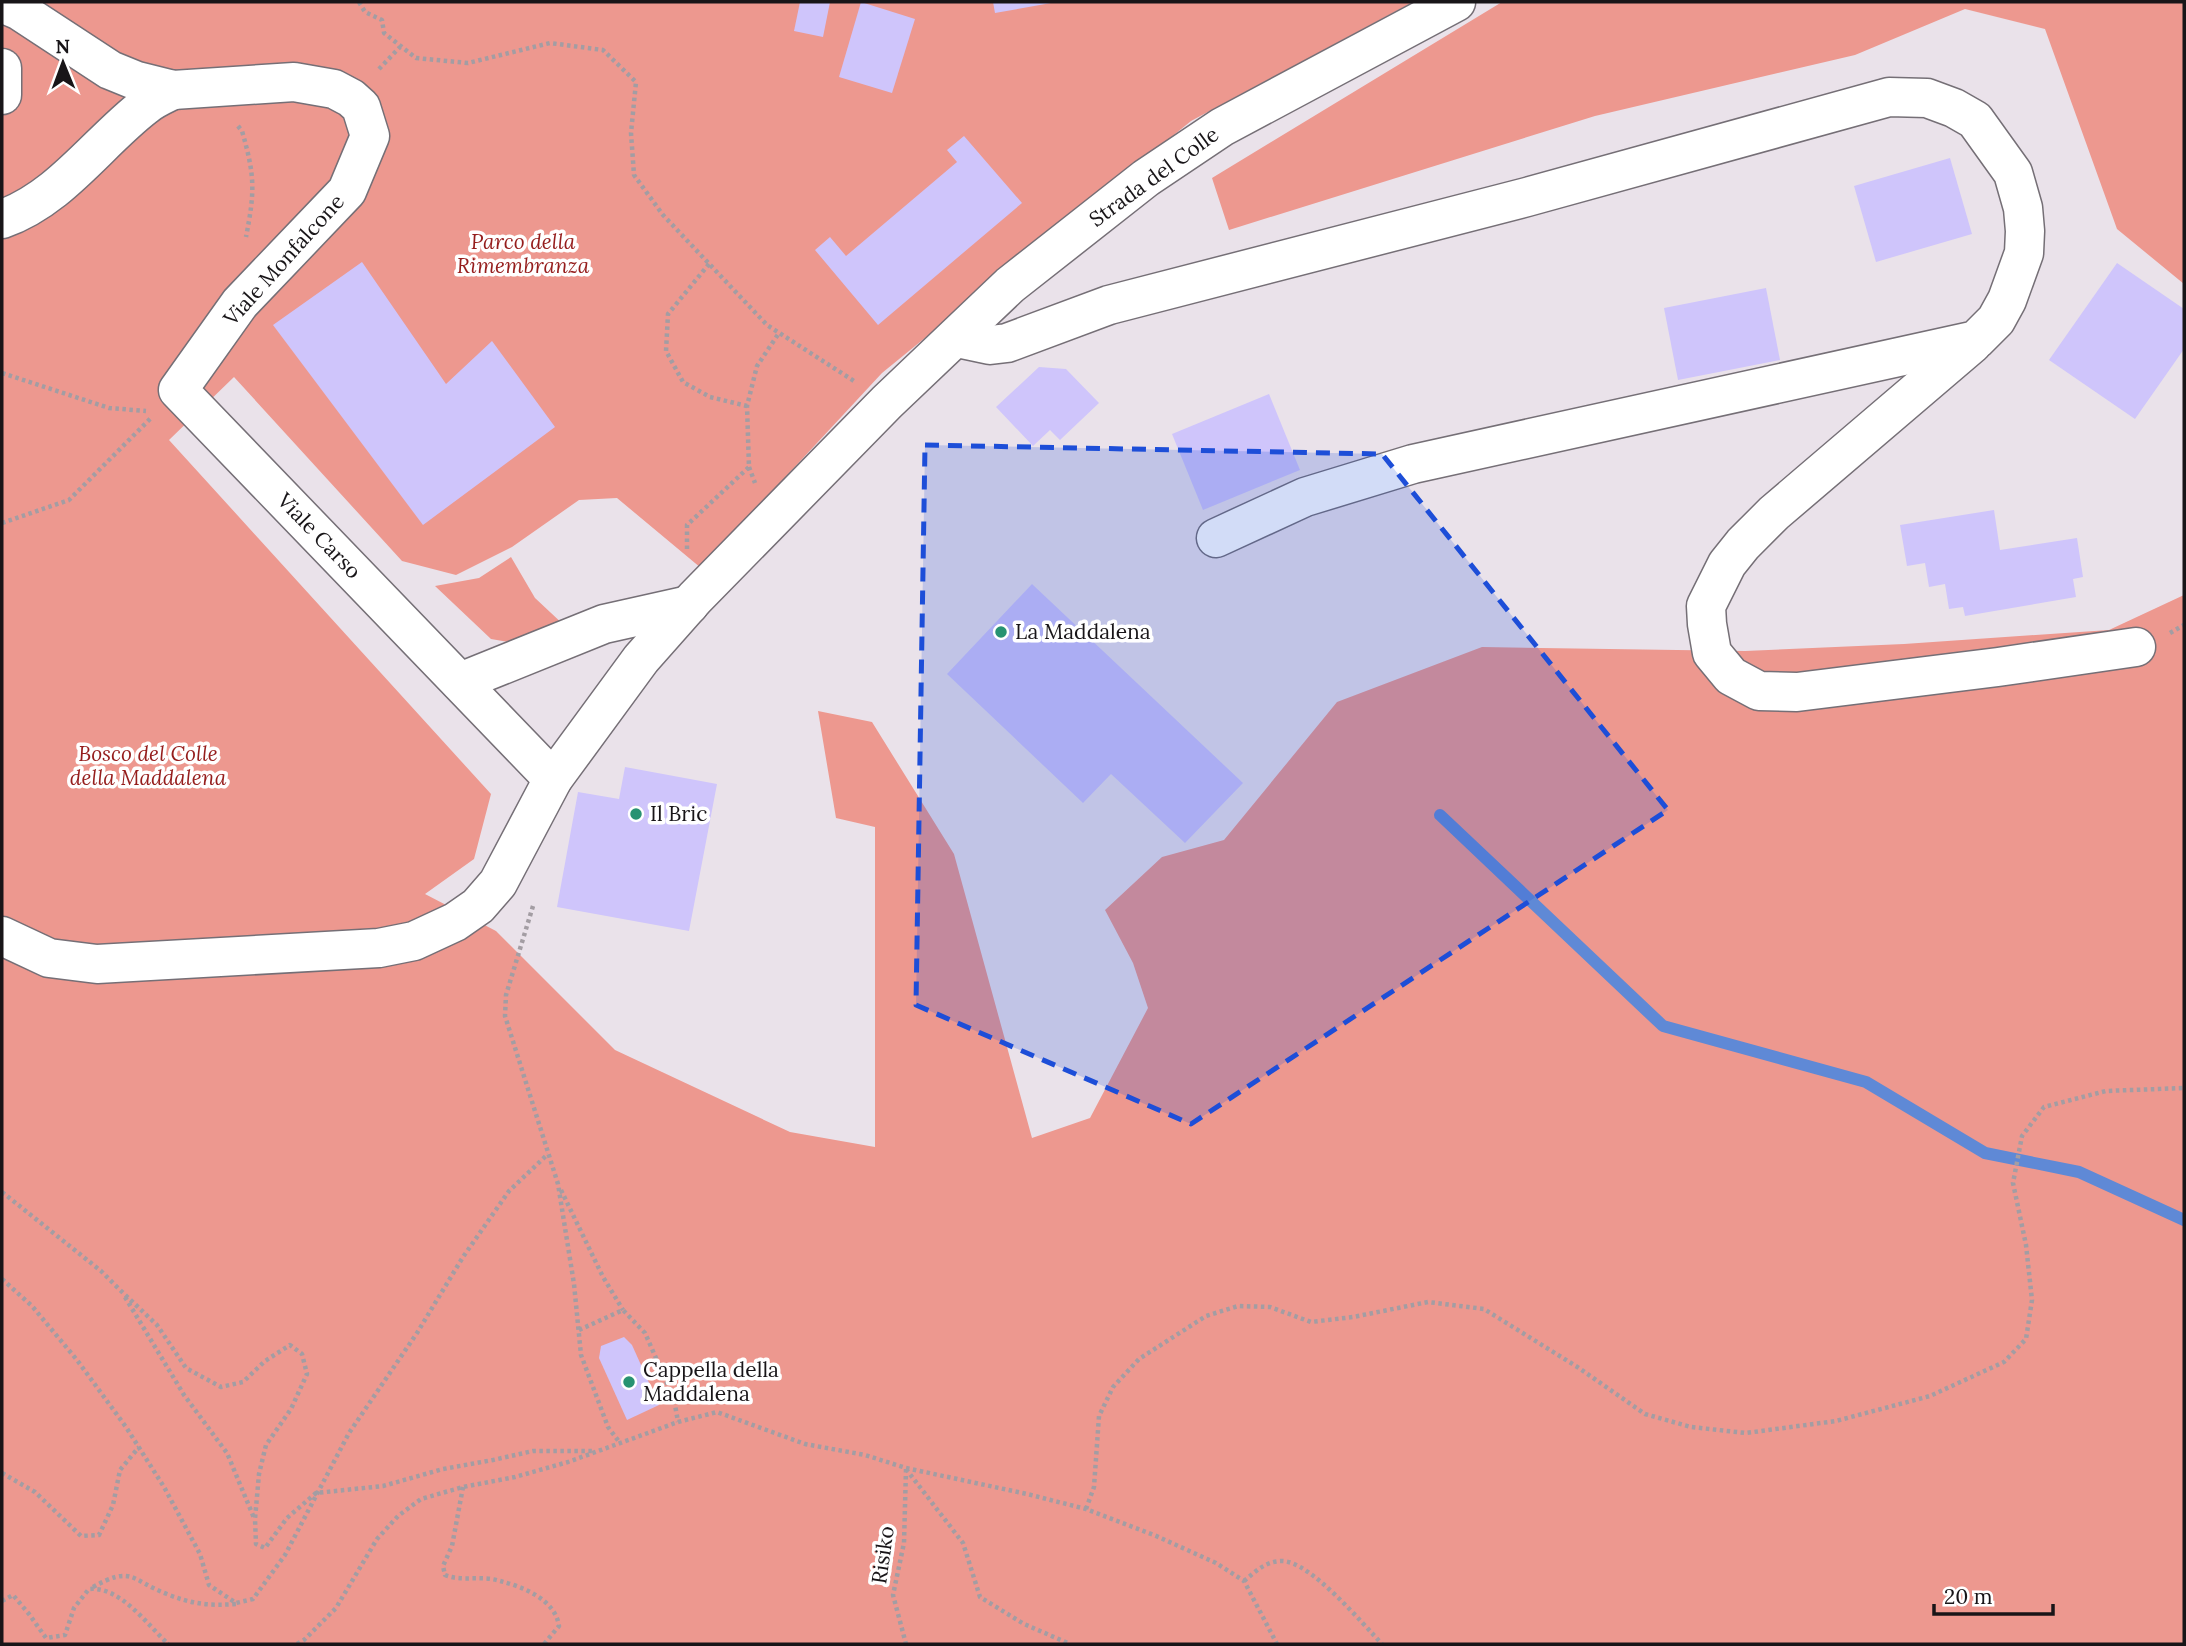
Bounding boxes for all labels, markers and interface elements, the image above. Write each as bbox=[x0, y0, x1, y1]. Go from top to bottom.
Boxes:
north arrow bbox=[28, 28, 98, 98]
text: N bbox=[55, 34, 71, 58]
street label: Strada del Colle bbox=[1084, 121, 1224, 233]
street label: Viale Monfalcone bbox=[217, 188, 350, 332]
park label: Parco della Rimembranza bbox=[457, 228, 590, 279]
street label: Viale Carso bbox=[271, 486, 367, 584]
place label: La Maddalena bbox=[1015, 618, 1151, 645]
marker: La Maddalena bbox=[993, 624, 1009, 640]
park label: Bosco del Colle della Maddalena bbox=[70, 740, 227, 791]
place label: Il Bric bbox=[650, 800, 707, 827]
marker: Il Bric bbox=[628, 806, 644, 822]
place label: Cappella della Maddalena bbox=[643, 1356, 779, 1407]
marker: Cappella della Maddalena bbox=[621, 1374, 637, 1390]
street label: Risiko bbox=[865, 1524, 900, 1586]
scale bar bbox=[1934, 1572, 2053, 1616]
text: 20 m bbox=[1944, 1583, 1993, 1610]

